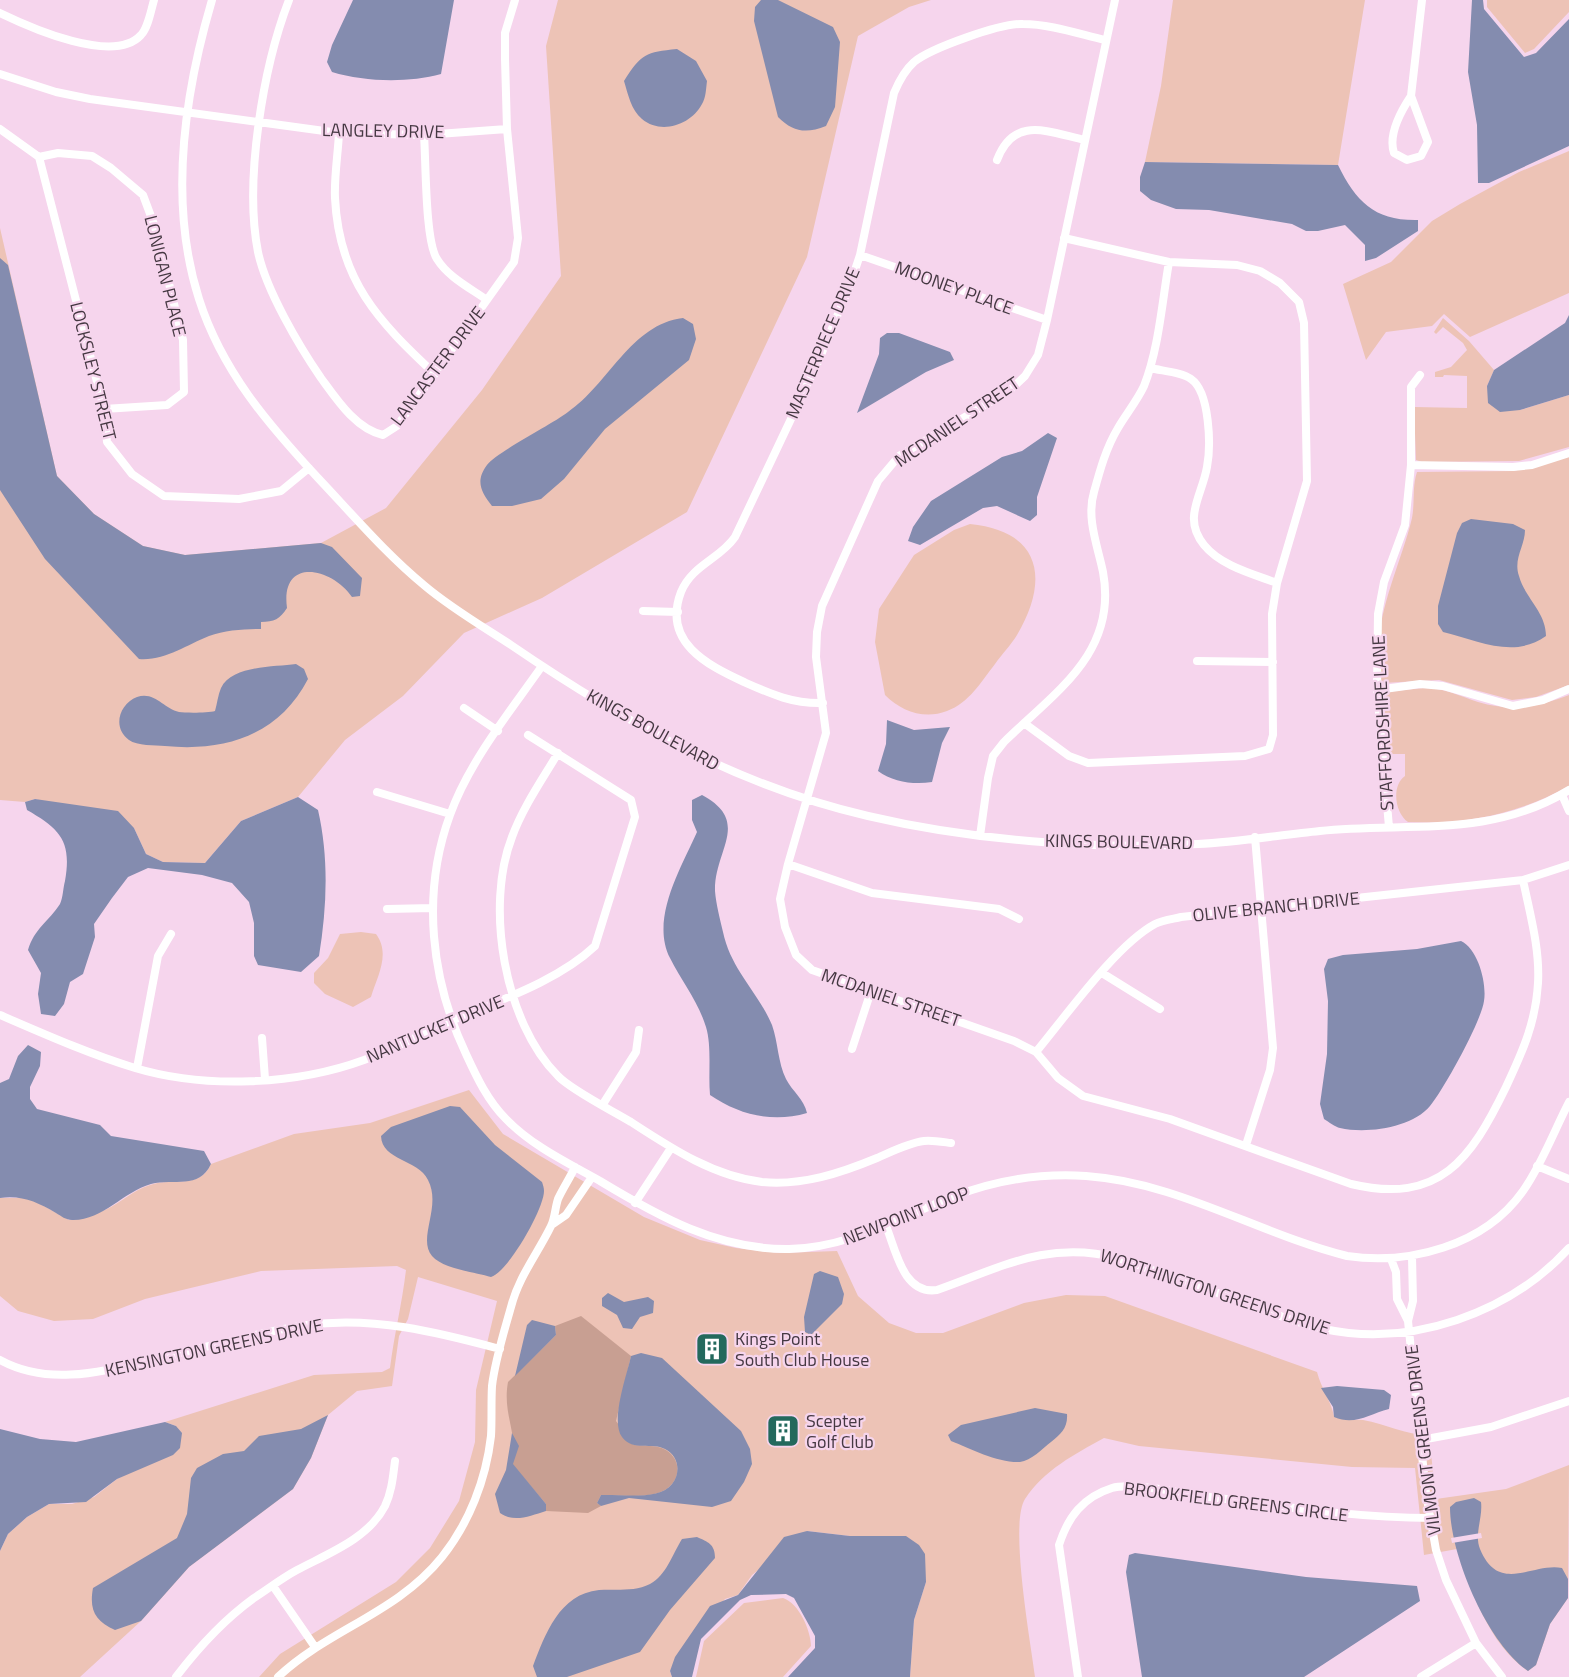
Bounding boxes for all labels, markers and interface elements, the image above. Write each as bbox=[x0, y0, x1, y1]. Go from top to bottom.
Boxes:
street label: LANGLEY DRIVE bbox=[322, 116, 444, 145]
street label: LONIGAN PLACE bbox=[137, 212, 194, 339]
street label: MOONEY PLACE bbox=[891, 254, 1017, 321]
street label: MASTERPIECE DRIVE bbox=[778, 263, 867, 423]
street label: LOCKSLEY STREET bbox=[63, 299, 124, 443]
street label: LANCASTER DRIVE bbox=[384, 300, 492, 431]
street label: MCDANIEL STREET bbox=[889, 369, 1025, 474]
street label: STAFFORDSHIRE LANE bbox=[1364, 635, 1401, 811]
street label: KINGS BOULEVARD bbox=[582, 682, 725, 777]
street label: KINGS BOULEVARD bbox=[1045, 827, 1193, 856]
street label: OLIVE BRANCH DRIVE bbox=[1191, 884, 1361, 929]
street label: MCDANIEL STREET bbox=[818, 961, 965, 1034]
street label: NANTUCKET DRIVE bbox=[362, 987, 508, 1070]
street label: NEWPOINT LOOP bbox=[839, 1179, 973, 1252]
street label: WORTHINGTON GREENS DRIVE bbox=[1097, 1241, 1334, 1342]
street label: KENSINGTON GREENS DRIVE bbox=[102, 1311, 326, 1384]
place label: Kings Point South Club House bbox=[735, 1325, 869, 1373]
building icon: Kings Point South Club House bbox=[694, 1331, 730, 1367]
street label: VILMONT GREENS DRIVE bbox=[1397, 1343, 1448, 1537]
place label: Scepter Golf Club bbox=[806, 1407, 874, 1455]
building icon: Scepter Golf Club bbox=[765, 1413, 801, 1449]
street label: BROOKFIELD GREENS CIRCLE bbox=[1122, 1474, 1350, 1529]

